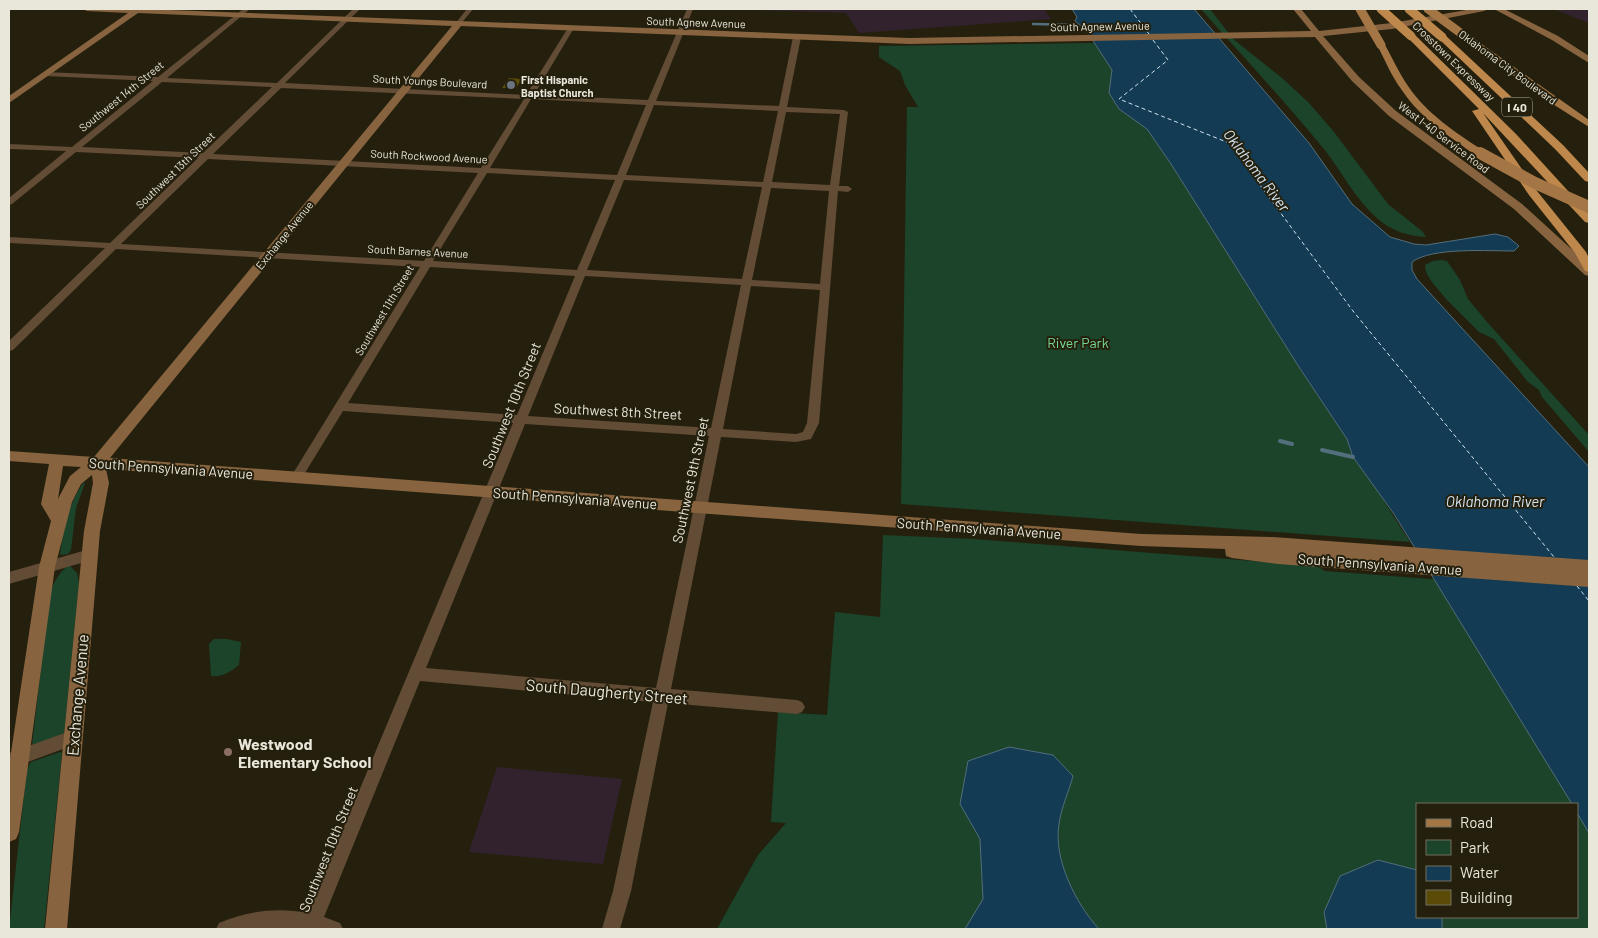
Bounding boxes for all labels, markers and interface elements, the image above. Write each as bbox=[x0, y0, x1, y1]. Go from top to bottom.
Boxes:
street label: South Agnew Avenue bbox=[646, 14, 746, 30]
street label: Crosstown Expressway bbox=[1410, 18, 1498, 104]
street label: South Agnew Avenue bbox=[1050, 19, 1150, 33]
street label: Oklahoma City Boulevard bbox=[1457, 27, 1559, 107]
street label: Southwest 14th Street bbox=[76, 58, 166, 134]
street label: South Youngs Boulevard bbox=[372, 72, 488, 90]
place label: First Hispanic Baptist Church bbox=[521, 73, 593, 99]
marker: First Hispanic Baptist Church bbox=[505, 79, 517, 91]
street label: West I-40 Service Road bbox=[1396, 98, 1492, 176]
road number: I 40 bbox=[1502, 98, 1532, 116]
water label: Oklahoma River bbox=[1220, 125, 1294, 215]
street label: Southwest 13th Street bbox=[133, 129, 217, 211]
street label: South Rockwood Avenue bbox=[370, 146, 488, 166]
street label: Exchange Avenue bbox=[253, 198, 315, 272]
street label: South Barnes Avenue bbox=[367, 242, 469, 260]
street label: Southwest 11th Street bbox=[352, 262, 416, 358]
park label: River Park bbox=[1047, 334, 1109, 351]
street label: Southwest 10th Street bbox=[478, 340, 544, 470]
street label: Southwest 8th Street bbox=[553, 399, 683, 423]
street label: Southwest 9th Street bbox=[668, 415, 712, 545]
street label: South Pennsylvania Avenue bbox=[88, 454, 254, 482]
street label: South Pennsylvania Avenue bbox=[492, 484, 658, 512]
water label: Oklahoma River bbox=[1446, 492, 1545, 510]
street label: South Pennsylvania Avenue bbox=[896, 514, 1062, 542]
street label: South Pennsylvania Avenue bbox=[1297, 550, 1463, 578]
street label: Exchange Avenue bbox=[62, 633, 92, 757]
street label: South Daugherty Street bbox=[525, 674, 689, 708]
place label: Westwood Elementary School bbox=[238, 734, 372, 771]
marker: Westwood Elementary School bbox=[222, 746, 234, 758]
street label: Southwest 10th Street bbox=[295, 784, 361, 914]
legend bbox=[1416, 803, 1578, 918]
text: Road bbox=[1460, 813, 1493, 831]
text: Park bbox=[1460, 838, 1490, 856]
text: Water bbox=[1460, 863, 1499, 881]
text: Building bbox=[1460, 888, 1513, 906]

